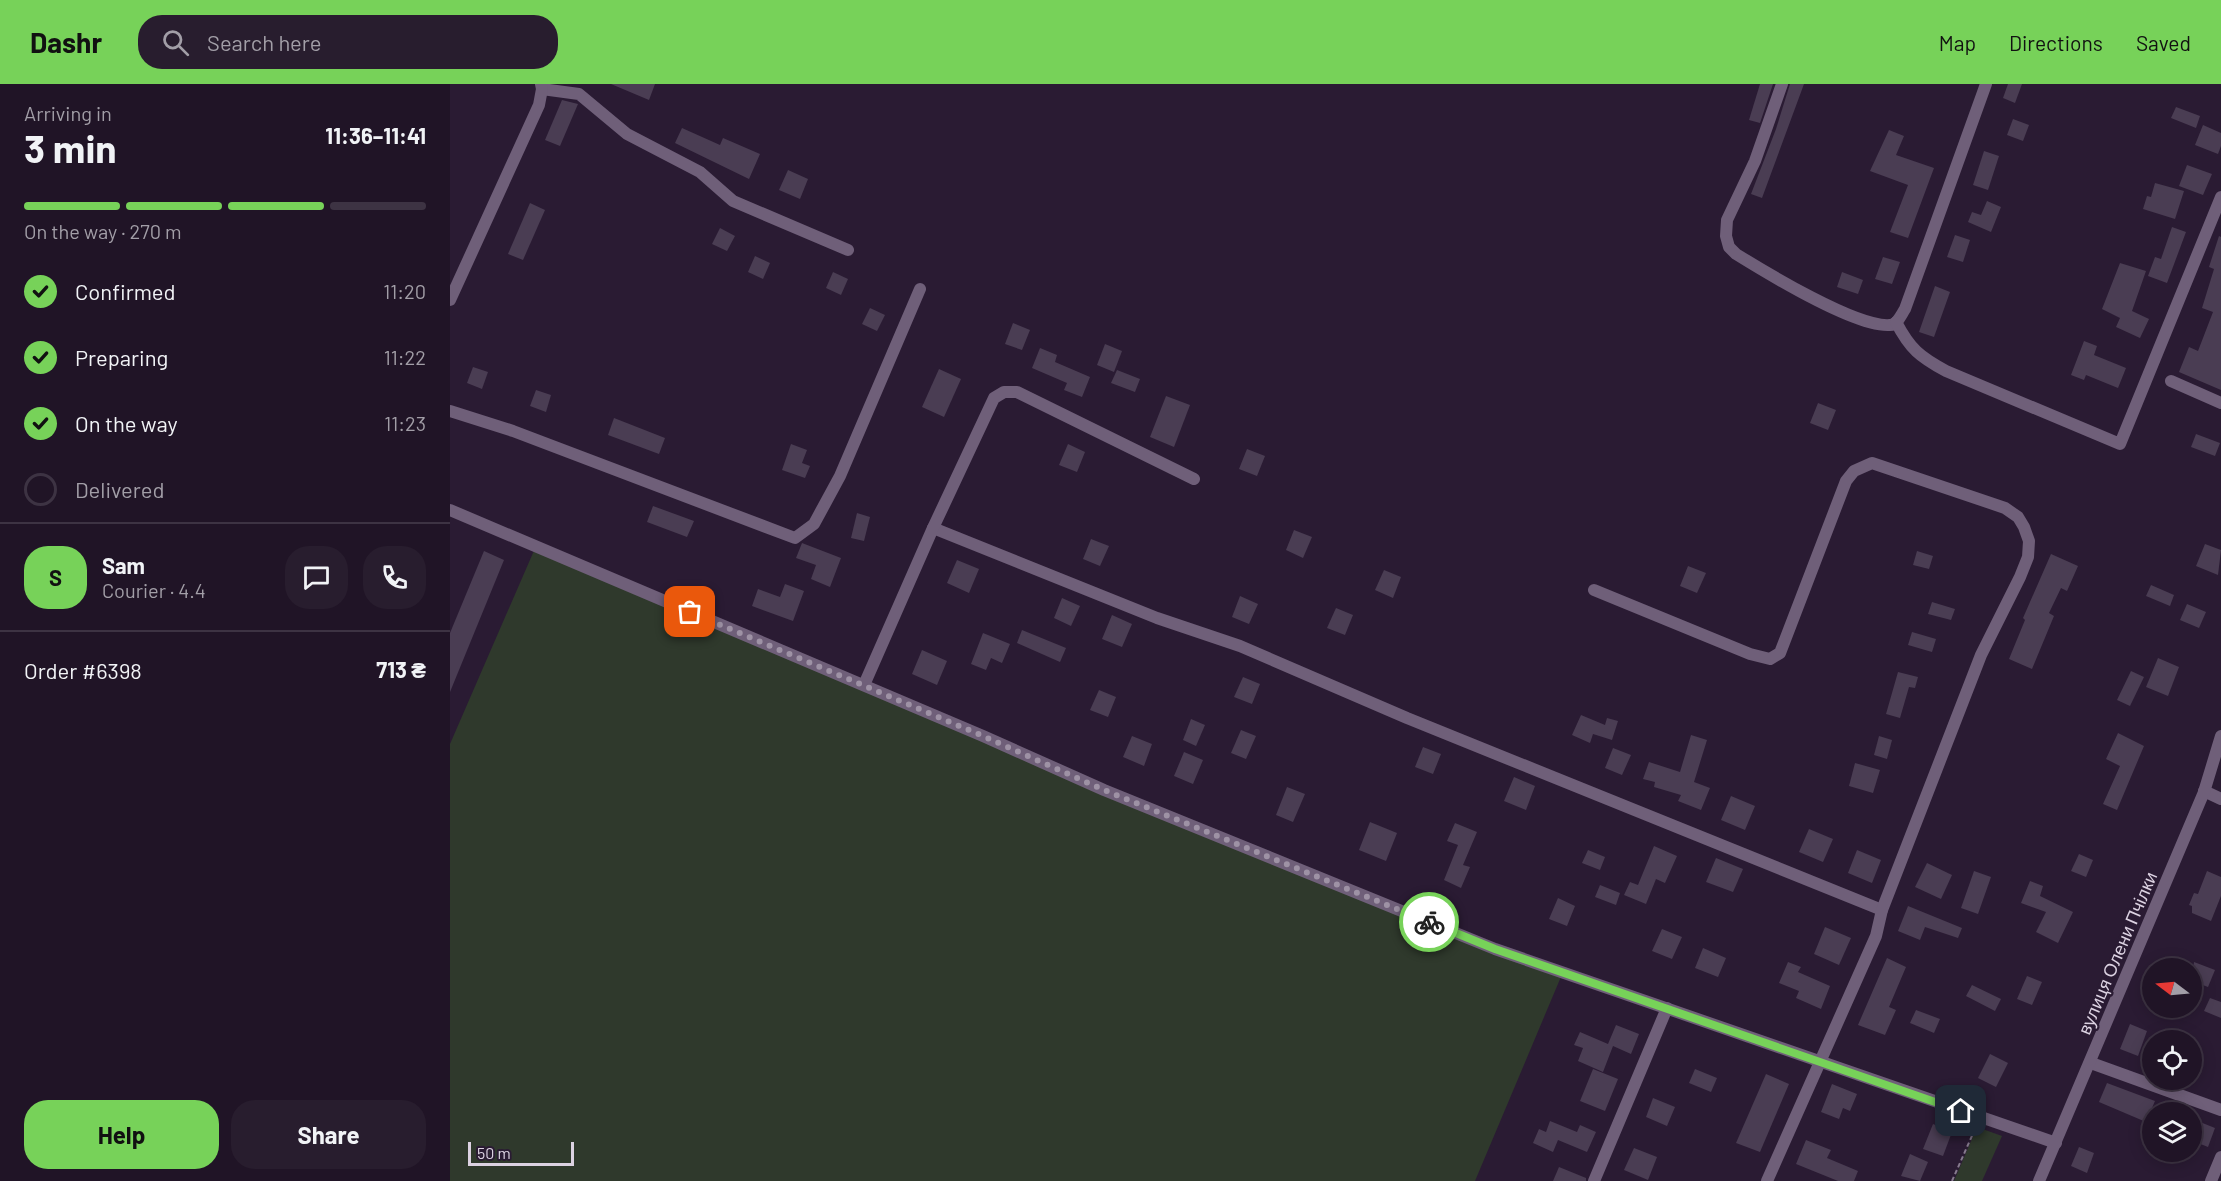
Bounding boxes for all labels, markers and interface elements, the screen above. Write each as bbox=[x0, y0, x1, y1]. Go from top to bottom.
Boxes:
search box bbox=[138, 15, 558, 69]
text: Dashr bbox=[30, 25, 102, 59]
icon: search bbox=[159, 26, 192, 59]
text: Search here bbox=[207, 29, 321, 55]
text: Map bbox=[1939, 30, 1976, 55]
text: Directions bbox=[2009, 30, 2103, 55]
text: Saved bbox=[2136, 30, 2191, 55]
text: Arriving in bbox=[24, 101, 112, 125]
text: 11:36–11:41 bbox=[325, 122, 426, 148]
text: 3 min bbox=[24, 124, 117, 171]
text: On the way · 270 m bbox=[24, 219, 182, 243]
icon: check bbox=[24, 275, 57, 308]
text: Confirmed bbox=[75, 278, 175, 304]
text: 11:20 bbox=[383, 279, 426, 303]
icon: check bbox=[24, 341, 57, 374]
text: Preparing bbox=[75, 344, 168, 370]
text: 11:22 bbox=[384, 345, 426, 369]
icon: check bbox=[24, 407, 57, 440]
text: On the way bbox=[75, 410, 178, 436]
text: 11:23 bbox=[384, 411, 426, 435]
text: Delivered bbox=[75, 476, 164, 502]
button: chat bbox=[285, 546, 348, 609]
button: phone bbox=[363, 546, 426, 609]
text: Sam bbox=[102, 552, 145, 578]
text: S bbox=[49, 564, 62, 590]
text: Courier · 4.4 bbox=[102, 578, 206, 602]
pin bbox=[664, 586, 715, 637]
icon: bag bbox=[673, 595, 706, 628]
text: 713 ₴ bbox=[376, 656, 426, 682]
text: Order #6398 bbox=[24, 657, 142, 683]
street label: вулиця Олени Пчілки bbox=[2073, 868, 2161, 1038]
courier bbox=[1399, 892, 1459, 952]
icon: bike bbox=[1413, 906, 1446, 939]
north arrow bbox=[2142, 958, 2202, 1018]
map controls bbox=[2142, 958, 2202, 1162]
button: locate bbox=[2142, 1030, 2202, 1090]
pin bbox=[1935, 1085, 1986, 1136]
icon: home bbox=[1944, 1094, 1977, 1127]
button: Help bbox=[24, 1100, 219, 1169]
button: Share bbox=[231, 1100, 426, 1169]
button: layers bbox=[2142, 1102, 2202, 1162]
scale bar bbox=[468, 1139, 574, 1166]
text: 50 m bbox=[477, 1143, 511, 1162]

